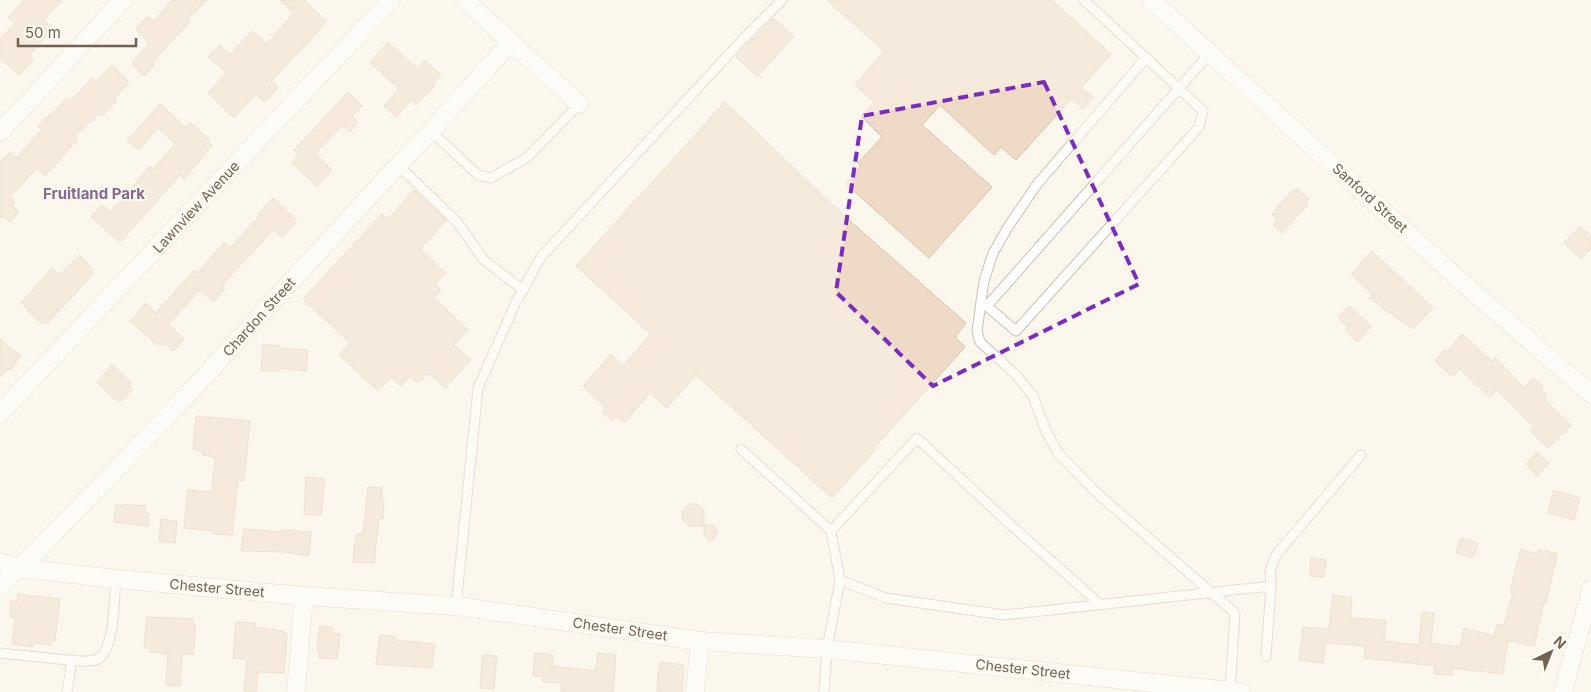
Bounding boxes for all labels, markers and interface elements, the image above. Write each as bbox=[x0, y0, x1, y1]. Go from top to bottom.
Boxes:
scale bar bbox=[18, 15, 135, 47]
text: 50 m bbox=[25, 23, 61, 42]
street label: Lawnview Avenue bbox=[149, 157, 242, 256]
street label: Sanford Street bbox=[1329, 159, 1412, 236]
district label: Fruitland Park bbox=[43, 184, 145, 203]
street label: Chardon Street bbox=[219, 273, 299, 360]
street label: Chester Street bbox=[169, 575, 266, 600]
street label: Chester Street bbox=[572, 613, 669, 644]
north arrow bbox=[1526, 627, 1576, 677]
text: N bbox=[1551, 632, 1570, 652]
street label: Chester Street bbox=[975, 655, 1072, 682]

